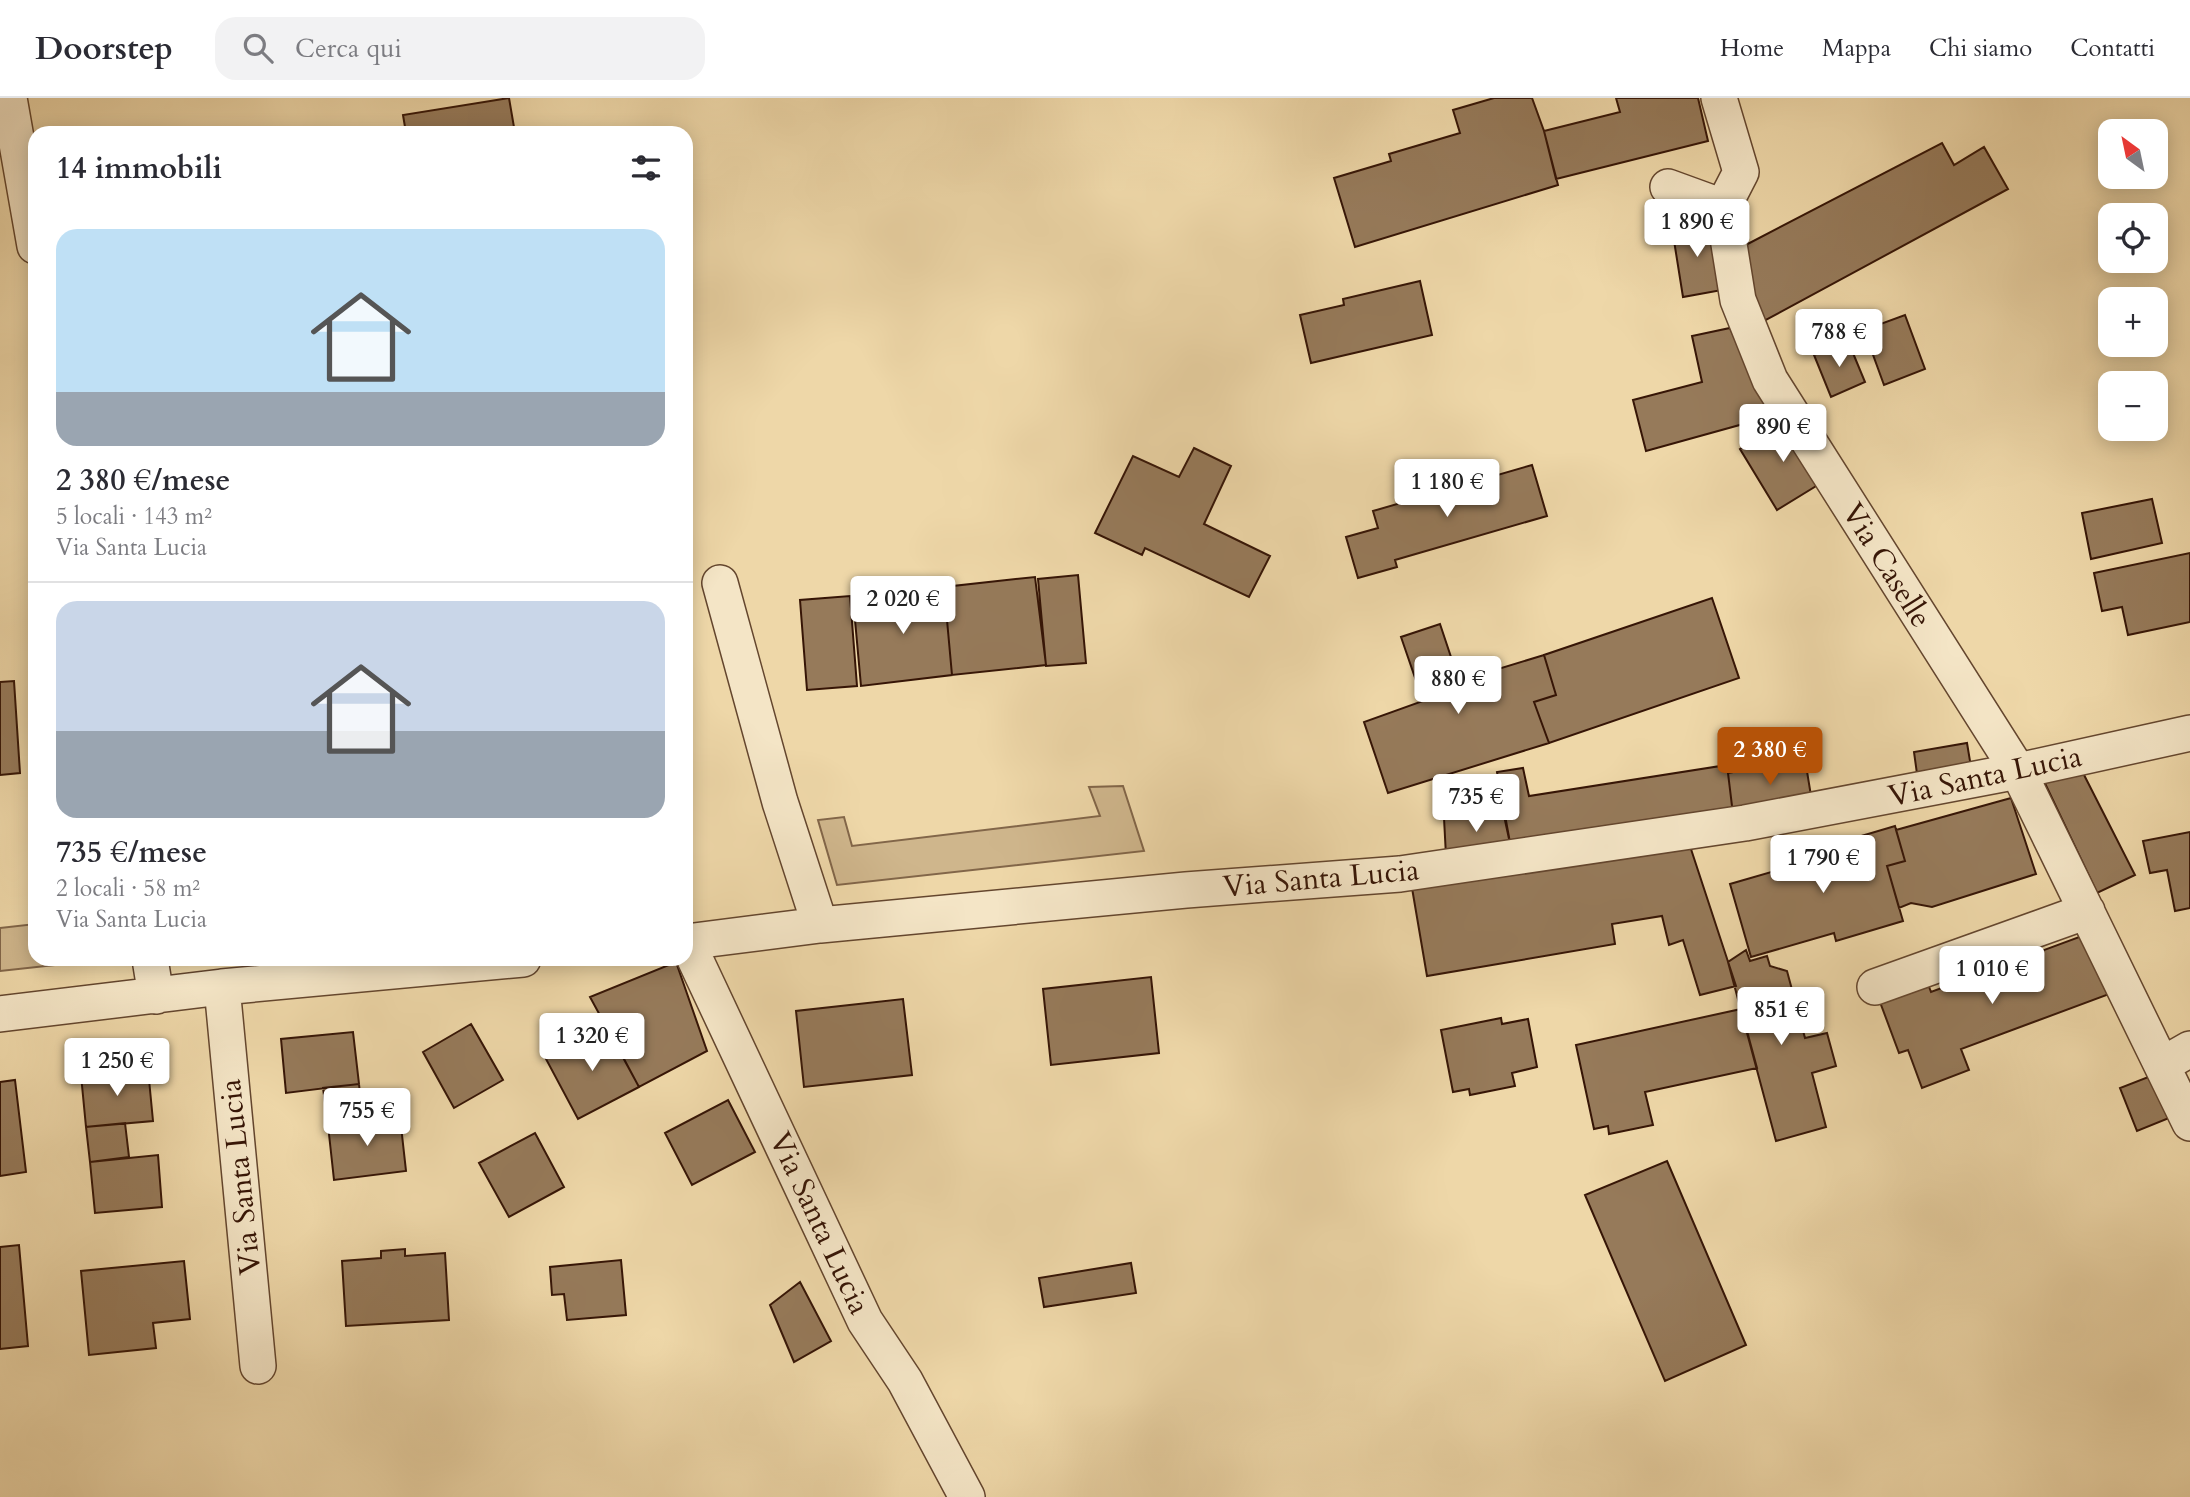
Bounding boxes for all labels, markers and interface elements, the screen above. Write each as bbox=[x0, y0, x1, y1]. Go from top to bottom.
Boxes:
search box bbox=[215, 17, 705, 80]
text: Doorstep bbox=[35, 26, 173, 71]
icon: search bbox=[239, 29, 277, 67]
text: Cerca qui bbox=[295, 31, 402, 66]
text: Home bbox=[1720, 32, 1784, 65]
text: Mappa bbox=[1822, 32, 1891, 65]
text: Chi siamo bbox=[1929, 32, 2032, 65]
text: Contatti bbox=[2070, 32, 2155, 65]
north arrow bbox=[2098, 119, 2168, 189]
map controls bbox=[2098, 119, 2168, 441]
text: 14 immobili bbox=[56, 148, 222, 189]
icon: filters bbox=[627, 149, 665, 187]
pin: 1 890 € bbox=[1632, 200, 1762, 259]
button: locate bbox=[2098, 203, 2168, 273]
text: 1 890 € bbox=[1660, 206, 1734, 237]
icon: home bbox=[298, 274, 424, 400]
button: + bbox=[2098, 287, 2168, 357]
pin: 788 € bbox=[1790, 310, 1888, 369]
text: 788 € bbox=[1811, 316, 1867, 347]
button: − bbox=[2098, 371, 2168, 441]
pin: 890 € bbox=[1734, 404, 1832, 464]
text: 890 € bbox=[1755, 411, 1811, 442]
text: 2 380 €/mese bbox=[56, 460, 230, 501]
pin: 1 180 € bbox=[1382, 460, 1512, 519]
text: 1 180 € bbox=[1410, 466, 1484, 497]
street label: Via Caselle bbox=[1832, 495, 1941, 635]
text: 5 locali · 143 m² bbox=[56, 501, 212, 532]
text: Via Santa Lucia bbox=[56, 532, 207, 563]
pin: 2 020 € bbox=[838, 576, 968, 636]
text: 2 020 € bbox=[866, 583, 940, 614]
icon: home bbox=[298, 646, 424, 772]
pin: 880 € bbox=[1409, 656, 1507, 716]
text: 880 € bbox=[1430, 663, 1486, 694]
pin: 2 380 € bbox=[1705, 728, 1835, 787]
text: 2 380 € bbox=[1733, 734, 1807, 765]
street label: Via Santa Lucia bbox=[1885, 736, 2086, 817]
pin: 735 € bbox=[1427, 774, 1525, 834]
text: 735 € bbox=[1448, 781, 1504, 812]
text: 735 €/mese bbox=[56, 832, 207, 873]
pin: 1 790 € bbox=[1758, 836, 1888, 895]
text: 1 790 € bbox=[1786, 842, 1860, 873]
street label: Via Santa Lucia bbox=[1221, 849, 1421, 907]
text: 2 locali · 58 m² bbox=[56, 873, 200, 904]
text: Via Santa Lucia bbox=[56, 904, 207, 935]
pin: 1 010 € bbox=[1927, 946, 2057, 1006]
text: 1 010 € bbox=[1955, 953, 2029, 984]
pin: 851 € bbox=[1732, 988, 1830, 1047]
text: 851 € bbox=[1753, 994, 1809, 1025]
pin: 1 320 € bbox=[527, 1014, 657, 1073]
text: 1 320 € bbox=[555, 1020, 629, 1051]
pin: 1 250 € bbox=[52, 1038, 182, 1098]
text: 1 250 € bbox=[80, 1045, 154, 1076]
street label: Via Santa Lucia bbox=[210, 1077, 271, 1277]
pin: 755 € bbox=[318, 1088, 416, 1148]
text: 755 € bbox=[339, 1095, 395, 1126]
street label: Via Santa Lucia bbox=[759, 1125, 880, 1321]

